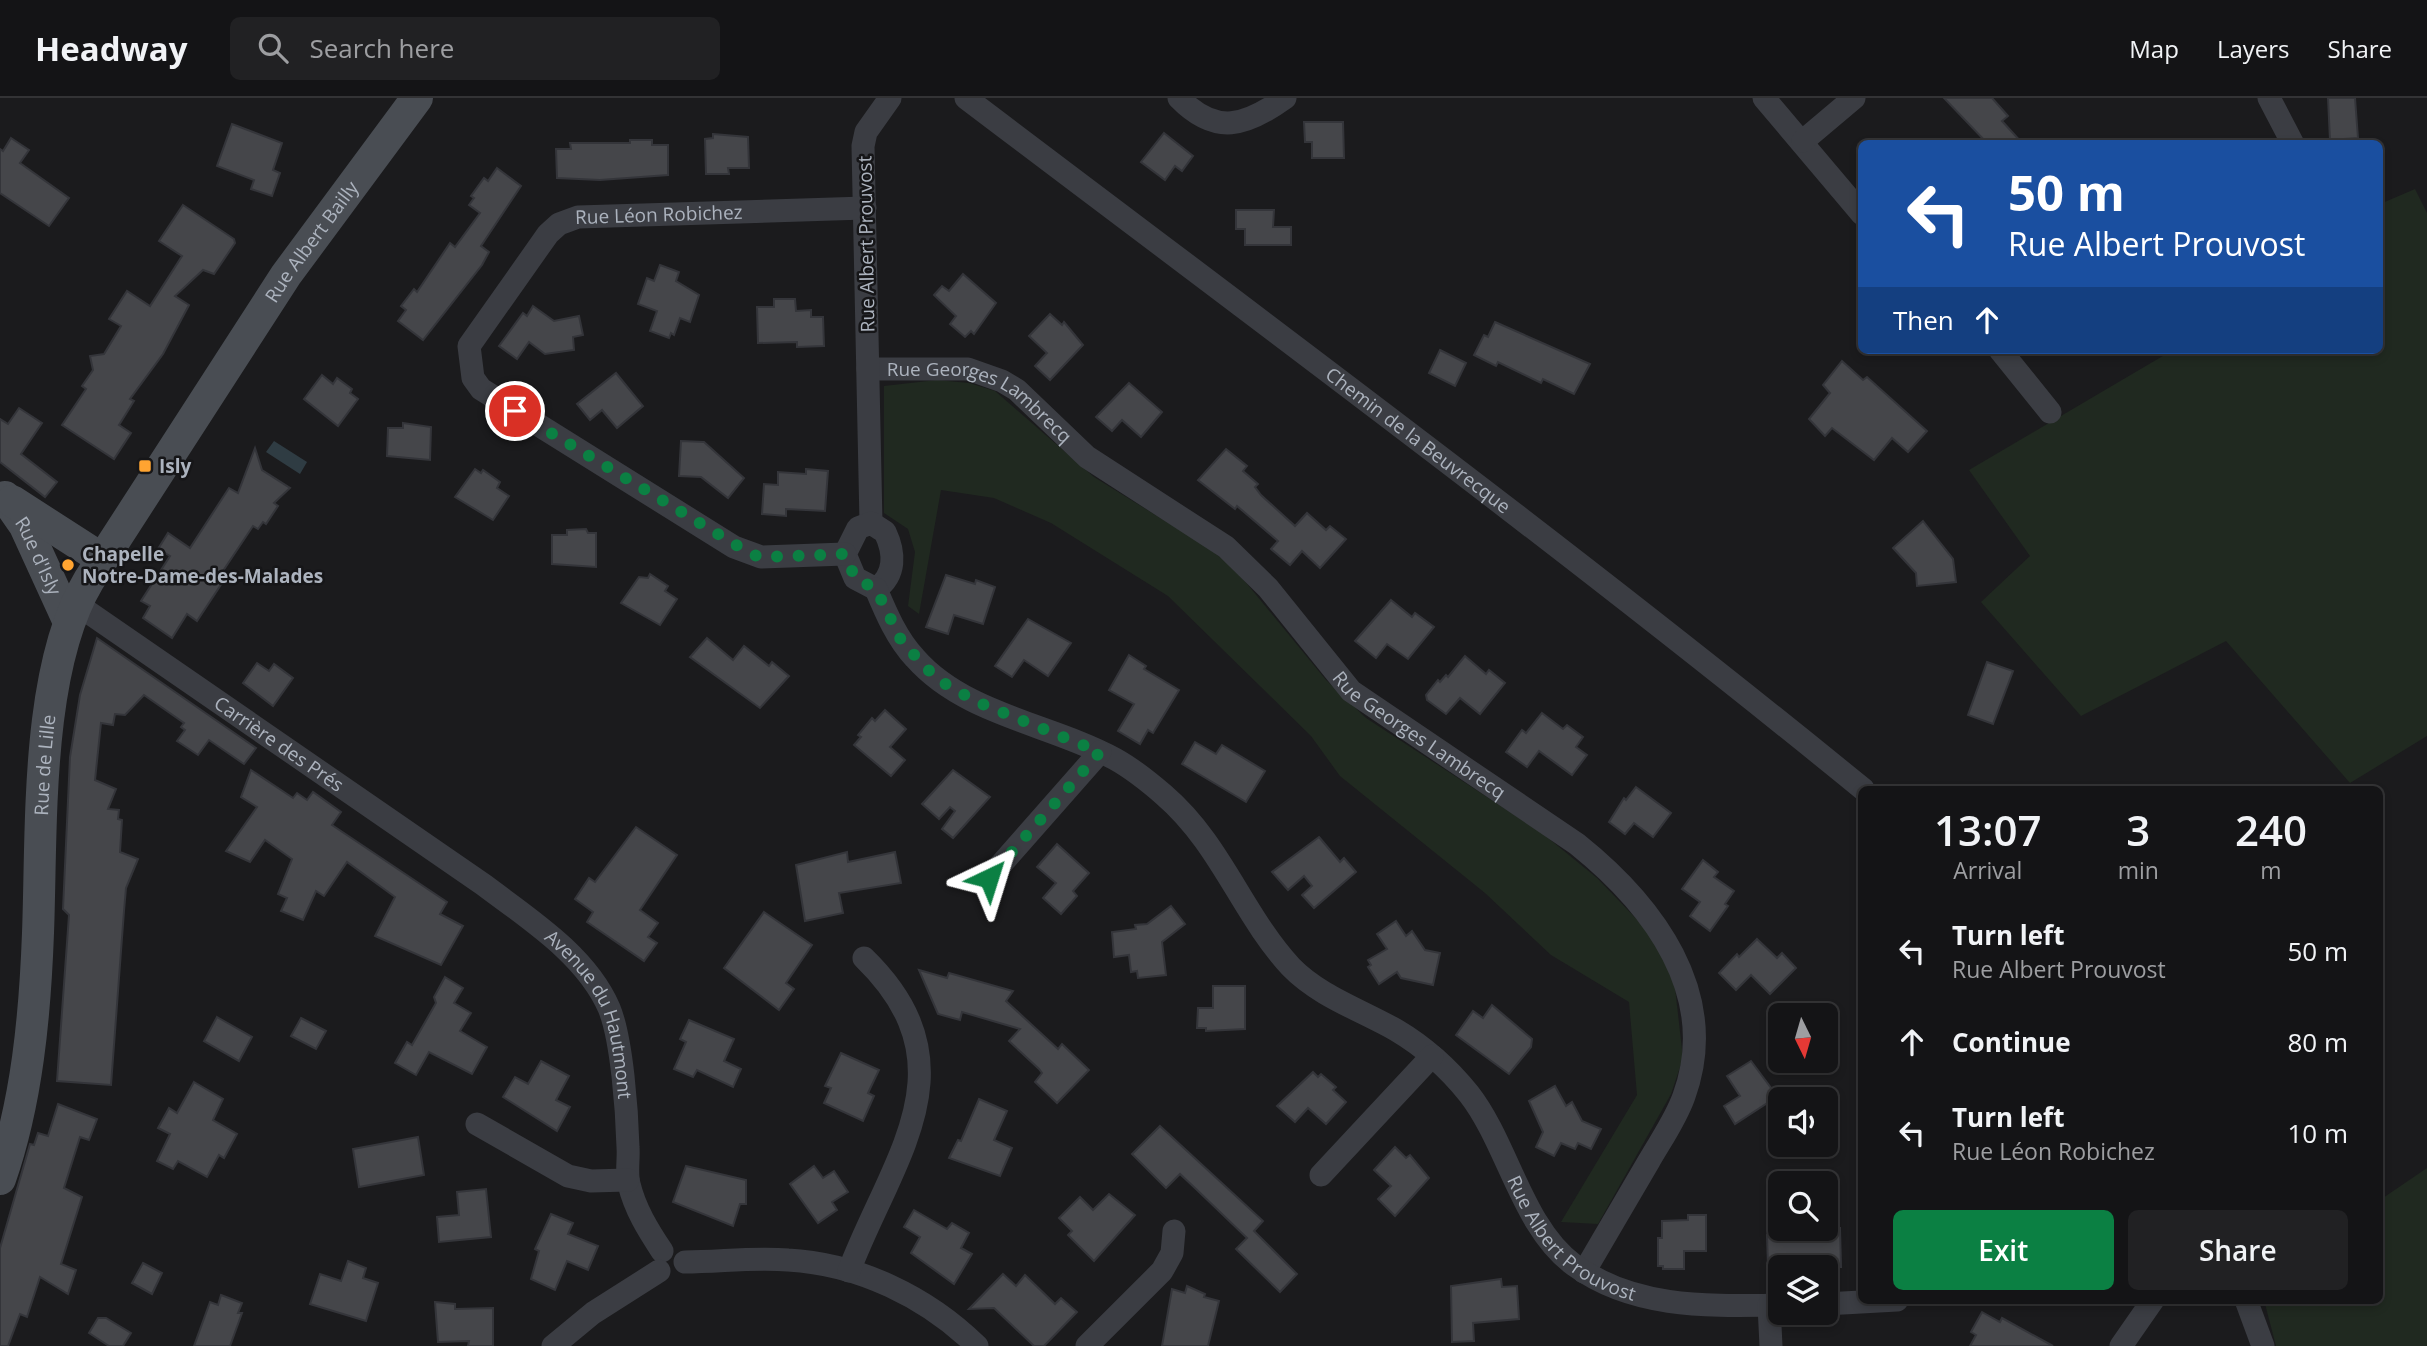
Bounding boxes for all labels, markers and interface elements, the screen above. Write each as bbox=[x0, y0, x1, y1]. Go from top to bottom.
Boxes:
search box bbox=[230, 17, 720, 80]
text: Headway bbox=[35, 26, 188, 71]
icon: search bbox=[254, 29, 292, 67]
text: Search here bbox=[310, 30, 454, 66]
text: Map bbox=[2129, 32, 2179, 65]
text: Layers bbox=[2217, 32, 2290, 65]
text: Share bbox=[2328, 32, 2392, 65]
street label: Rue Albert Prouvost bbox=[851, 155, 881, 333]
text: 50 m bbox=[2008, 159, 2125, 225]
icon: left bbox=[1893, 168, 1984, 259]
street label: Rue Albert Bailly bbox=[259, 175, 365, 308]
street label: Rue Léon Robichez bbox=[575, 199, 743, 230]
text: Rue Albert Prouvost bbox=[2008, 222, 2305, 265]
icon: ahead bbox=[1968, 301, 2006, 339]
text: Then bbox=[1893, 302, 1954, 338]
street label: Rue Georges Lambrecq bbox=[887, 356, 1078, 449]
street label: Chemin de la Beuvrecque bbox=[1320, 361, 1516, 519]
pin bbox=[485, 381, 545, 441]
icon: arrive bbox=[496, 392, 534, 430]
place label: Isly bbox=[159, 453, 192, 479]
marker: Isly bbox=[137, 458, 153, 474]
street label: Rue d'Isly bbox=[9, 511, 68, 600]
place label: Chapelle Notre-Dame-des-Malades bbox=[82, 541, 323, 589]
marker: Chapelle Notre-Dame-des-Malades bbox=[60, 557, 76, 573]
street label: Rue Georges Lambrecq bbox=[1327, 665, 1511, 805]
street label: Carrière des Prés bbox=[209, 690, 349, 798]
street label: Rue de Lille bbox=[28, 713, 62, 816]
text: 13:07 bbox=[1934, 801, 2042, 858]
text: 3 bbox=[2126, 801, 2150, 858]
text: 240 bbox=[2235, 801, 2307, 858]
position arrow bbox=[952, 841, 1026, 915]
text: Arrival bbox=[1953, 854, 2022, 886]
text: min bbox=[2118, 854, 2159, 886]
text: m bbox=[2260, 854, 2282, 886]
text: Turn left bbox=[1952, 917, 2064, 953]
street label: Avenue du Hautmont bbox=[539, 924, 638, 1100]
icon: left bbox=[1893, 932, 1931, 970]
text: 50 m bbox=[2287, 933, 2348, 969]
text: Rue Albert Prouvost bbox=[1952, 953, 2166, 985]
north arrow bbox=[1768, 1003, 1838, 1073]
map controls bbox=[1768, 1003, 1838, 1325]
icon: ahead bbox=[1893, 1023, 1931, 1061]
text: Continue bbox=[1952, 1024, 2071, 1060]
text: 80 m bbox=[2287, 1024, 2348, 1060]
button: sound bbox=[1768, 1087, 1838, 1157]
text: Turn left bbox=[1952, 1099, 2064, 1135]
icon: left bbox=[1893, 1114, 1931, 1152]
text: 10 m bbox=[2287, 1115, 2348, 1151]
text: Rue Léon Robichez bbox=[1952, 1135, 2155, 1167]
street label: Rue Albert Prouvost bbox=[1501, 1171, 1639, 1307]
button: search bbox=[1768, 1171, 1838, 1241]
button: Exit bbox=[1893, 1210, 2114, 1290]
button: Share bbox=[2128, 1210, 2348, 1290]
button: layers bbox=[1768, 1255, 1838, 1325]

